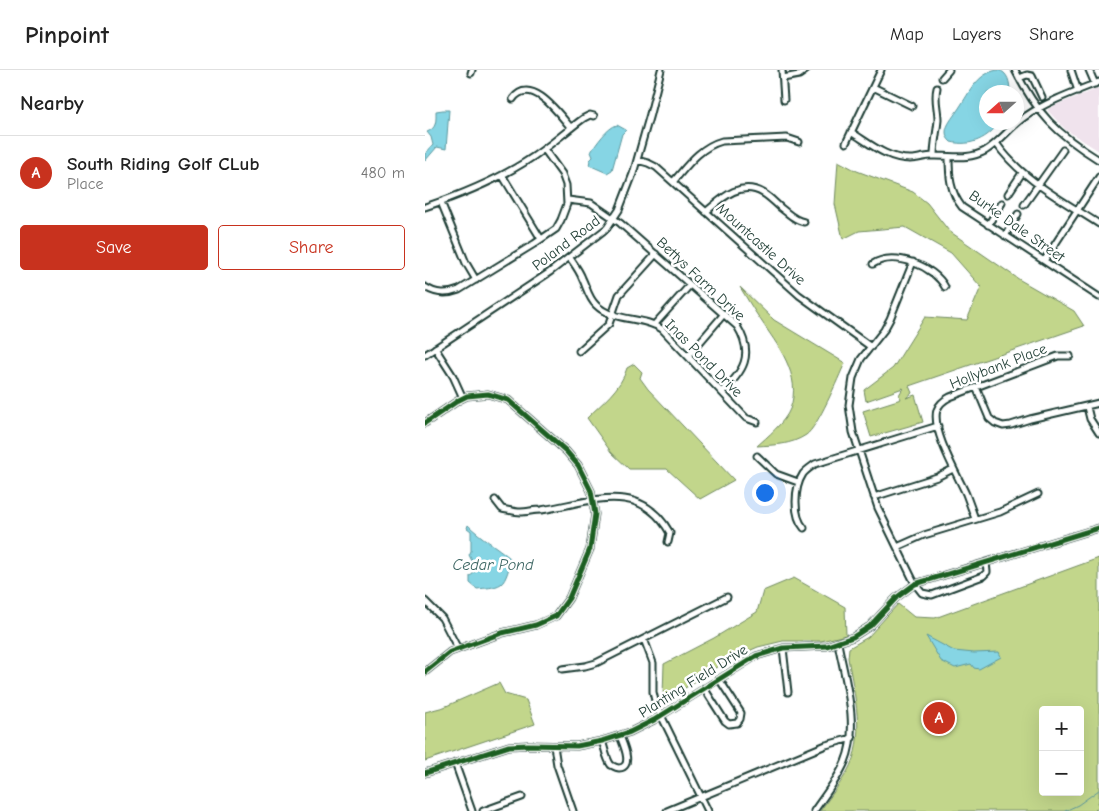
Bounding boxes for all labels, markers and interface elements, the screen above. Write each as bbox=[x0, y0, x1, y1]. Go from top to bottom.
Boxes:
text: Pinpoint bbox=[25, 21, 109, 49]
text: Map bbox=[890, 24, 924, 45]
text: Layers bbox=[952, 24, 1001, 45]
text: Share bbox=[1029, 24, 1074, 45]
north arrow bbox=[979, 85, 1024, 130]
text: Nearby bbox=[20, 91, 84, 115]
text: South Riding Golf CLub bbox=[67, 153, 259, 175]
text: A bbox=[32, 164, 40, 182]
text: 480 m bbox=[361, 164, 405, 182]
text: Place bbox=[67, 175, 103, 193]
street label: Burke Dale Street bbox=[966, 186, 1069, 266]
street label: Mountcastle Drive bbox=[713, 199, 810, 289]
street label: Poland Road bbox=[528, 212, 604, 274]
button: Save bbox=[20, 225, 208, 270]
button: Share bbox=[218, 225, 405, 270]
street label: Bettys Farm Drive bbox=[653, 233, 749, 325]
street label: Inas Pond Drive bbox=[661, 315, 747, 401]
street label: Hollybank Place bbox=[947, 339, 1050, 393]
your location bbox=[752, 480, 778, 506]
water label: Cedar Pond bbox=[452, 556, 534, 574]
street label: Planting Field Drive bbox=[635, 640, 751, 722]
pin: A bbox=[923, 699, 955, 737]
map controls bbox=[1039, 706, 1084, 796]
button: + bbox=[1039, 706, 1084, 751]
button: − bbox=[1039, 751, 1084, 796]

